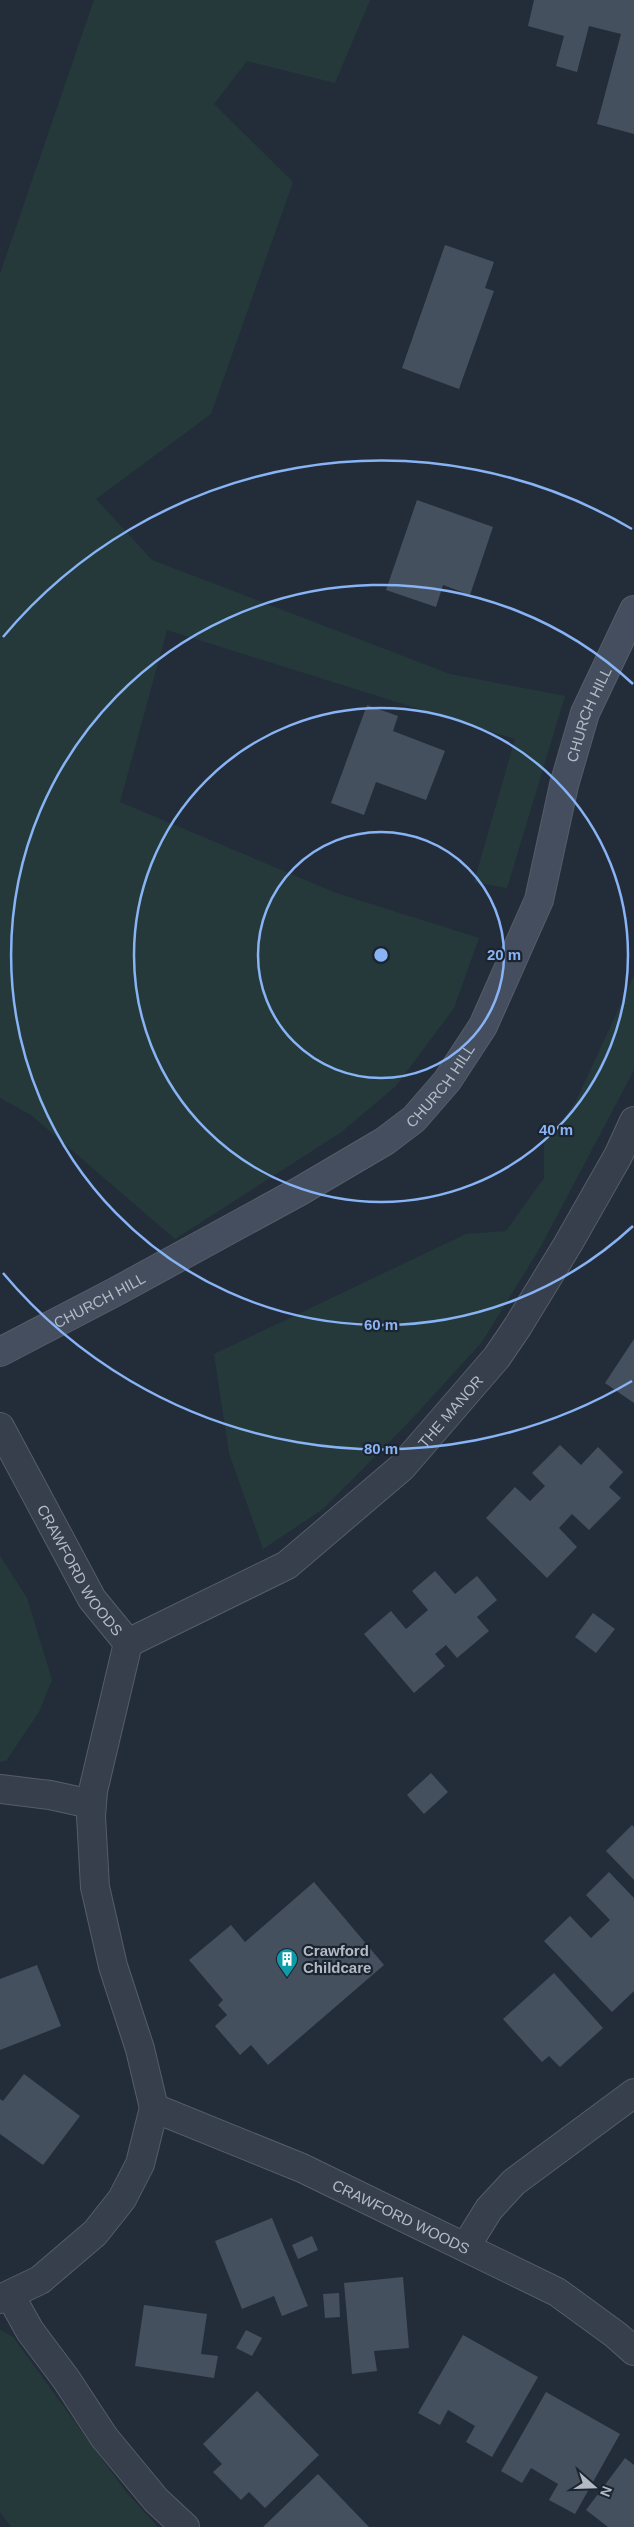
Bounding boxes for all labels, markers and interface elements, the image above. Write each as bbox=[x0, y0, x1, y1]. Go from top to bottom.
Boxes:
street label: CHURCH HILL bbox=[563, 664, 614, 764]
centre of rings bbox=[372, 946, 390, 964]
text: 20 m bbox=[487, 946, 521, 963]
street label: CHURCH HILL bbox=[403, 1041, 477, 1131]
text: 40 m bbox=[539, 1121, 573, 1138]
street label: CHURCH HILL bbox=[51, 1269, 148, 1331]
text: 60 m bbox=[364, 1316, 398, 1333]
street label: THE MANOR bbox=[414, 1371, 486, 1451]
text: 80 m bbox=[364, 1440, 398, 1457]
street label: CRAWFORD WOODS bbox=[34, 1501, 127, 1639]
place label: Crawford Childcare bbox=[303, 1942, 371, 1976]
building icon: Crawford Childcare bbox=[275, 1947, 299, 1978]
street label: CRAWFORD WOODS bbox=[330, 2176, 473, 2257]
north arrow bbox=[569, 2462, 619, 2512]
text: N bbox=[597, 2484, 615, 2499]

